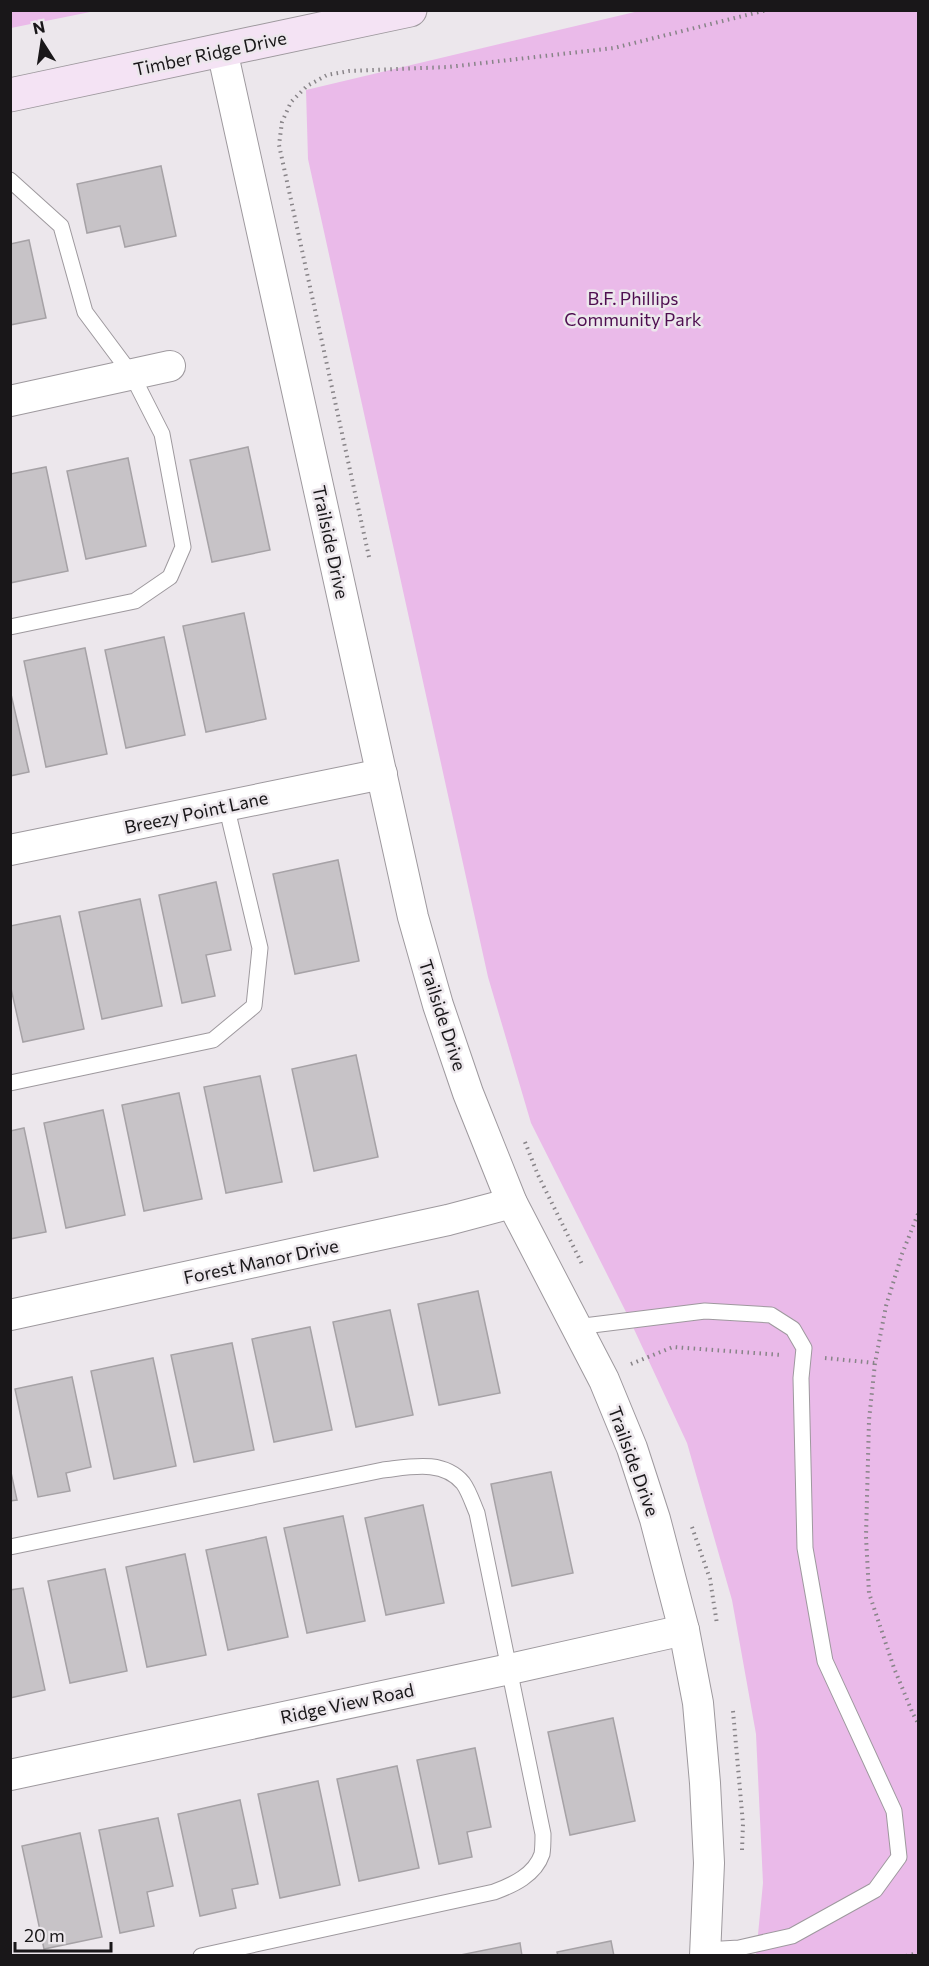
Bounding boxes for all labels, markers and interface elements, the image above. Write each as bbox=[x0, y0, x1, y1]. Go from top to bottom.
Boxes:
north arrow bbox=[12, 12, 72, 72]
text: N bbox=[31, 16, 47, 37]
street label: Timber Ridge Drive bbox=[132, 26, 288, 80]
park label: B.F. Phillips Community Park bbox=[564, 287, 702, 330]
street label: Trailside Drive bbox=[308, 483, 354, 601]
street label: Breezy Point Lane bbox=[122, 786, 270, 838]
street label: Trailside Drive bbox=[415, 957, 471, 1073]
street label: Forest Manor Drive bbox=[182, 1234, 340, 1288]
street label: Trailside Drive bbox=[604, 1403, 664, 1519]
street label: Ridge View Road bbox=[278, 1678, 416, 1728]
scale bar bbox=[15, 1915, 111, 1953]
text: 20 m bbox=[24, 1924, 65, 1946]

